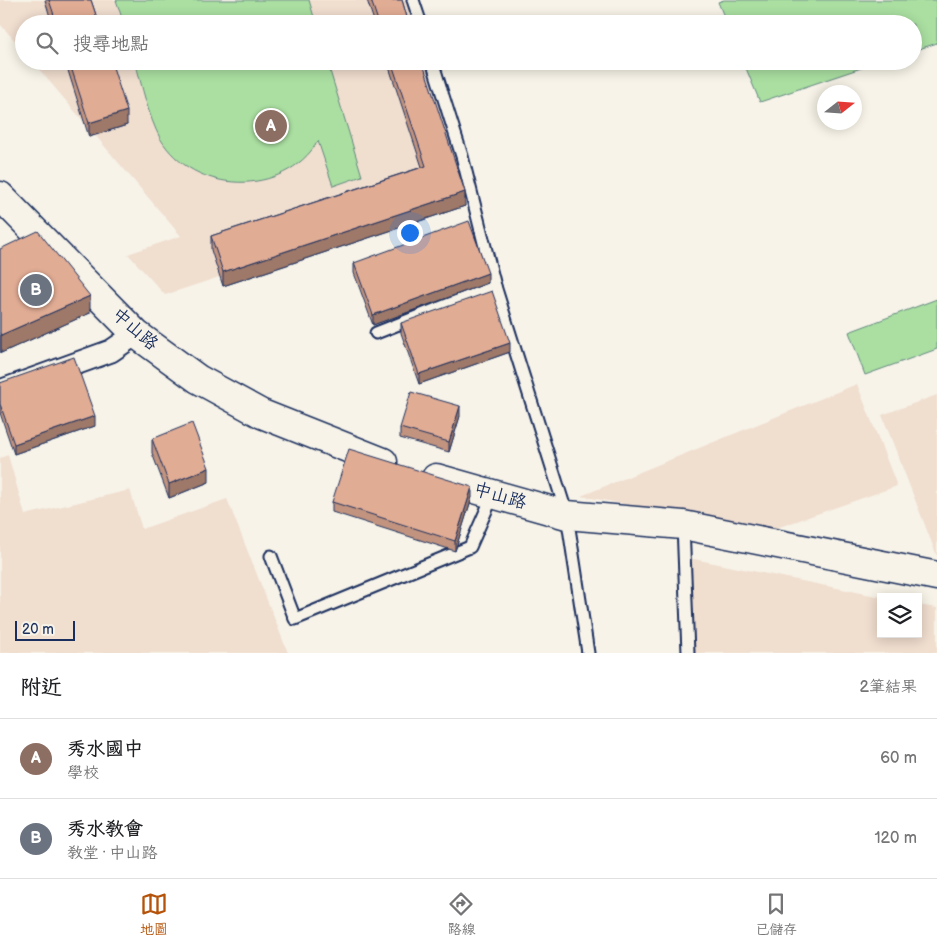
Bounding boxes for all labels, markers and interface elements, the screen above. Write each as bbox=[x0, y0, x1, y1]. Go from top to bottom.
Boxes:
search box bbox=[15, 15, 922, 70]
icon: search bbox=[33, 29, 61, 57]
text: 搜尋地點 bbox=[73, 33, 149, 56]
north arrow bbox=[817, 85, 862, 130]
pin: A bbox=[255, 107, 287, 145]
your location bbox=[397, 220, 423, 246]
pin: B bbox=[20, 271, 52, 309]
street label: 中山路 bbox=[108, 303, 162, 355]
street label: 中山路 bbox=[471, 478, 529, 514]
map controls bbox=[877, 593, 922, 638]
button: layers bbox=[877, 593, 922, 638]
scale bar bbox=[15, 618, 75, 641]
text: 20 m bbox=[22, 621, 54, 638]
text: 附近 bbox=[20, 675, 62, 700]
text: 2筆結果 bbox=[860, 678, 917, 697]
text: 秀水國中 bbox=[67, 738, 143, 761]
text: A bbox=[31, 749, 41, 768]
text: 60 m bbox=[880, 749, 917, 768]
text: 學校 bbox=[67, 764, 99, 783]
text: 秀水教會 bbox=[67, 818, 143, 841]
text: B bbox=[30, 829, 42, 848]
text: 120 m bbox=[874, 829, 917, 848]
text: 教堂 · 中山路 bbox=[67, 844, 157, 863]
tab: 地圖 bbox=[140, 890, 168, 938]
tab: 路線 bbox=[447, 890, 475, 938]
tab: 已儲存 bbox=[755, 890, 797, 938]

